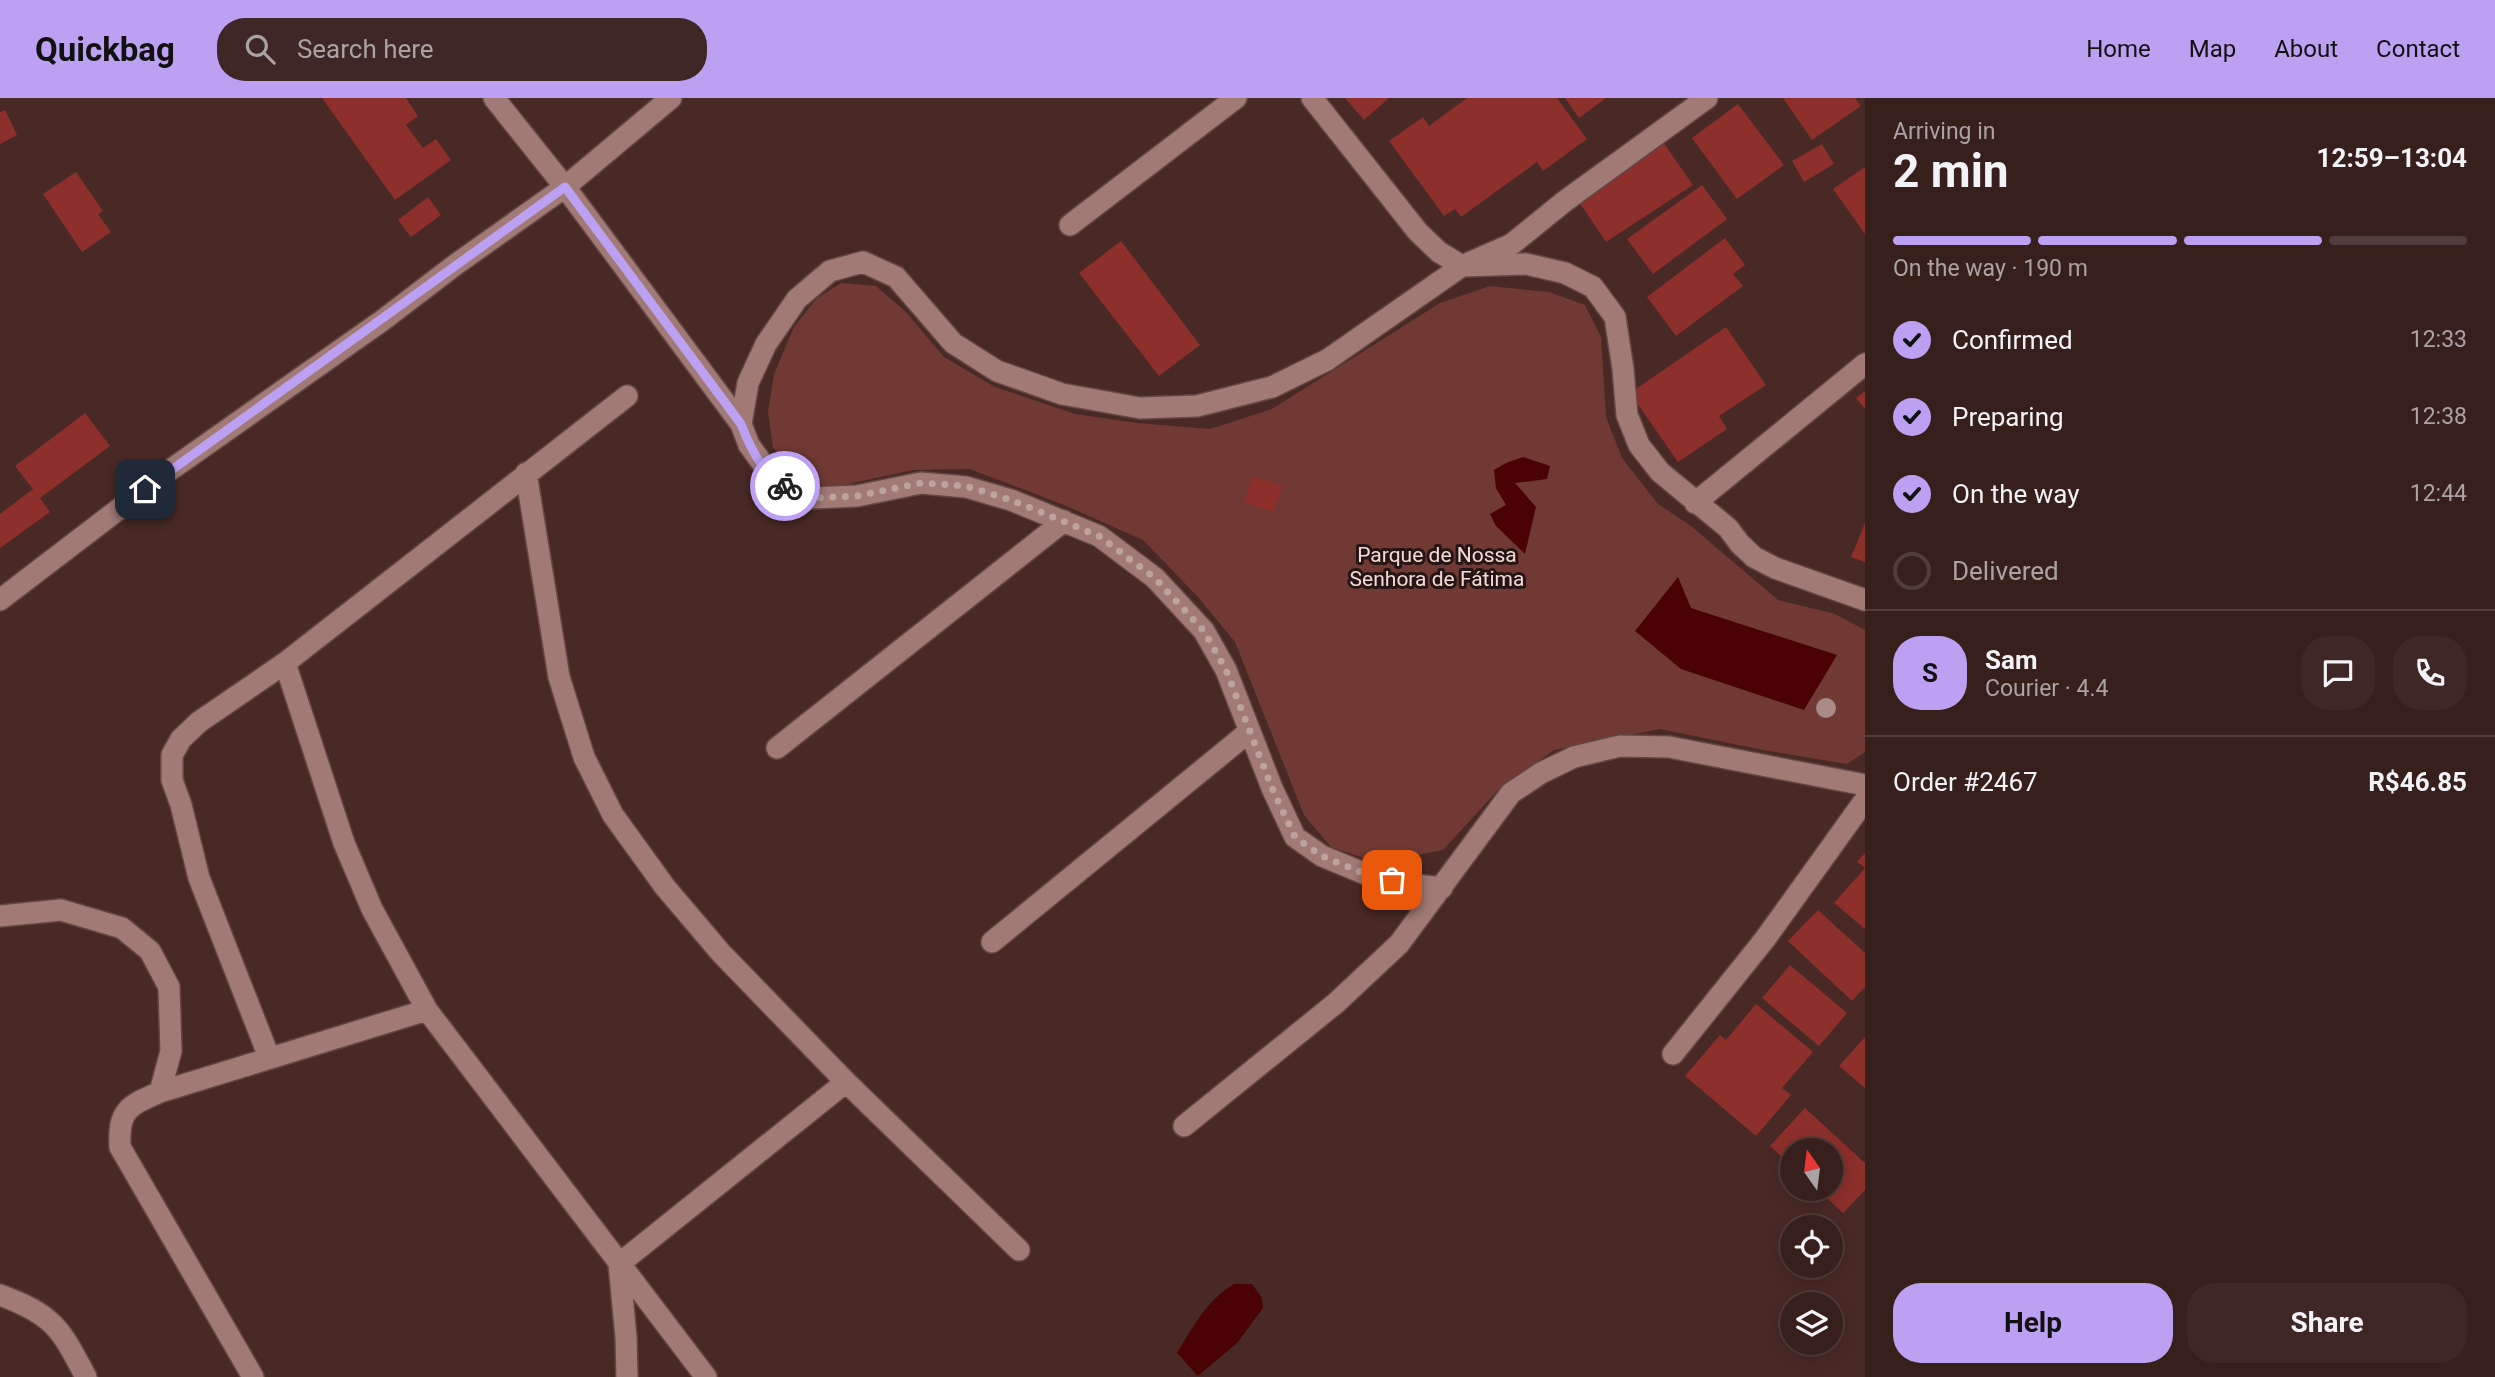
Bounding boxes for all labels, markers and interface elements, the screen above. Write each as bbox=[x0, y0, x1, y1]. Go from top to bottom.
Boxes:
search box bbox=[217, 18, 707, 81]
text: Quickbag bbox=[35, 30, 175, 69]
icon: search bbox=[241, 30, 279, 68]
text: Search here bbox=[297, 34, 434, 64]
text: Home bbox=[2086, 35, 2151, 63]
text: Map bbox=[2189, 35, 2236, 63]
text: About bbox=[2274, 35, 2338, 63]
text: Contact bbox=[2376, 35, 2460, 63]
text: Arriving in bbox=[1893, 118, 1996, 145]
text: 12:59–13:04 bbox=[2317, 143, 2467, 173]
text: 2 min bbox=[1893, 144, 2009, 198]
text: On the way · 190 m bbox=[1893, 255, 2088, 282]
icon: check bbox=[1893, 321, 1931, 359]
text: Confirmed bbox=[1952, 325, 2073, 355]
text: 12:33 bbox=[2410, 326, 2467, 353]
icon: check bbox=[1893, 398, 1931, 436]
text: Preparing bbox=[1952, 402, 2064, 432]
text: 12:38 bbox=[2410, 403, 2467, 430]
courier bbox=[750, 451, 820, 521]
pin bbox=[115, 459, 175, 519]
icon: bike bbox=[766, 467, 804, 505]
icon: home bbox=[126, 470, 164, 508]
icon: check bbox=[1893, 475, 1931, 513]
text: On the way bbox=[1952, 479, 2080, 509]
text: 12:44 bbox=[2410, 480, 2467, 507]
park label: Parque de Nossa Senhora de Fátima bbox=[1350, 543, 1524, 591]
text: Delivered bbox=[1952, 556, 2059, 586]
button: chat bbox=[2301, 636, 2375, 710]
button: phone bbox=[2393, 636, 2467, 710]
text: Sam bbox=[1985, 645, 2037, 675]
text: S bbox=[1922, 658, 1938, 688]
text: Courier · 4.4 bbox=[1985, 675, 2108, 702]
text: Order #2467 bbox=[1893, 767, 2038, 797]
text: R$46.85 bbox=[2368, 767, 2467, 797]
pin bbox=[1362, 850, 1422, 910]
icon: bag bbox=[1373, 861, 1411, 899]
north arrow bbox=[1780, 1138, 1843, 1200]
map controls bbox=[1780, 1138, 1843, 1355]
button: locate bbox=[1780, 1215, 1843, 1278]
button: Help bbox=[1893, 1283, 2173, 1363]
button: Share bbox=[2187, 1283, 2467, 1363]
button: layers bbox=[1780, 1292, 1843, 1355]

